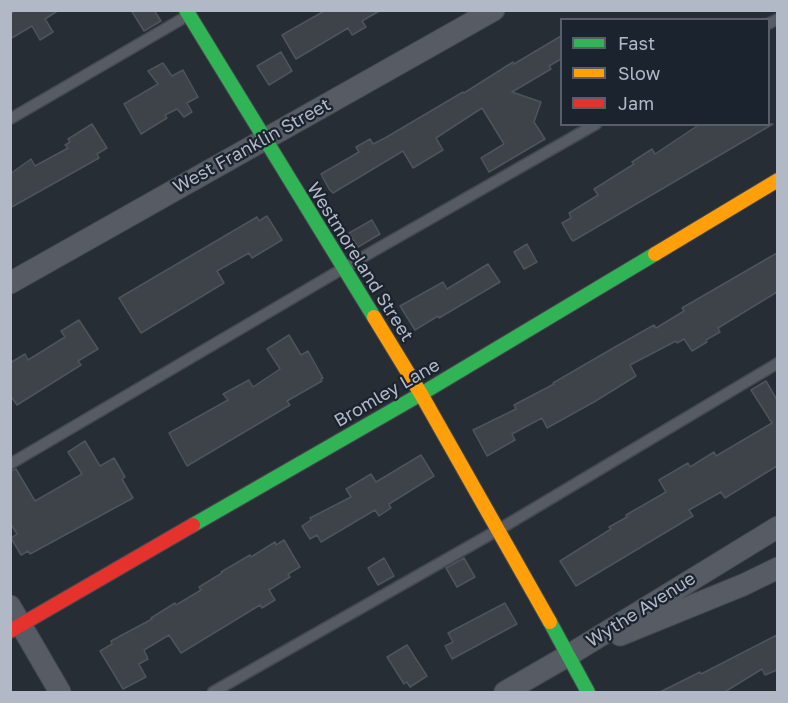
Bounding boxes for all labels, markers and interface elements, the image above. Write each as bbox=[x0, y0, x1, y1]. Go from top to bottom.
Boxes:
legend bbox=[560, 18, 770, 126]
text: Fast bbox=[618, 32, 655, 54]
text: Slow bbox=[618, 62, 660, 84]
text: Jam bbox=[618, 92, 654, 114]
street label: West Franklin Street bbox=[170, 94, 334, 198]
street label: Westmoreland Street bbox=[302, 178, 418, 346]
street label: Bromley Lane bbox=[331, 354, 443, 432]
street label: Wythe Avenue bbox=[582, 568, 700, 652]

